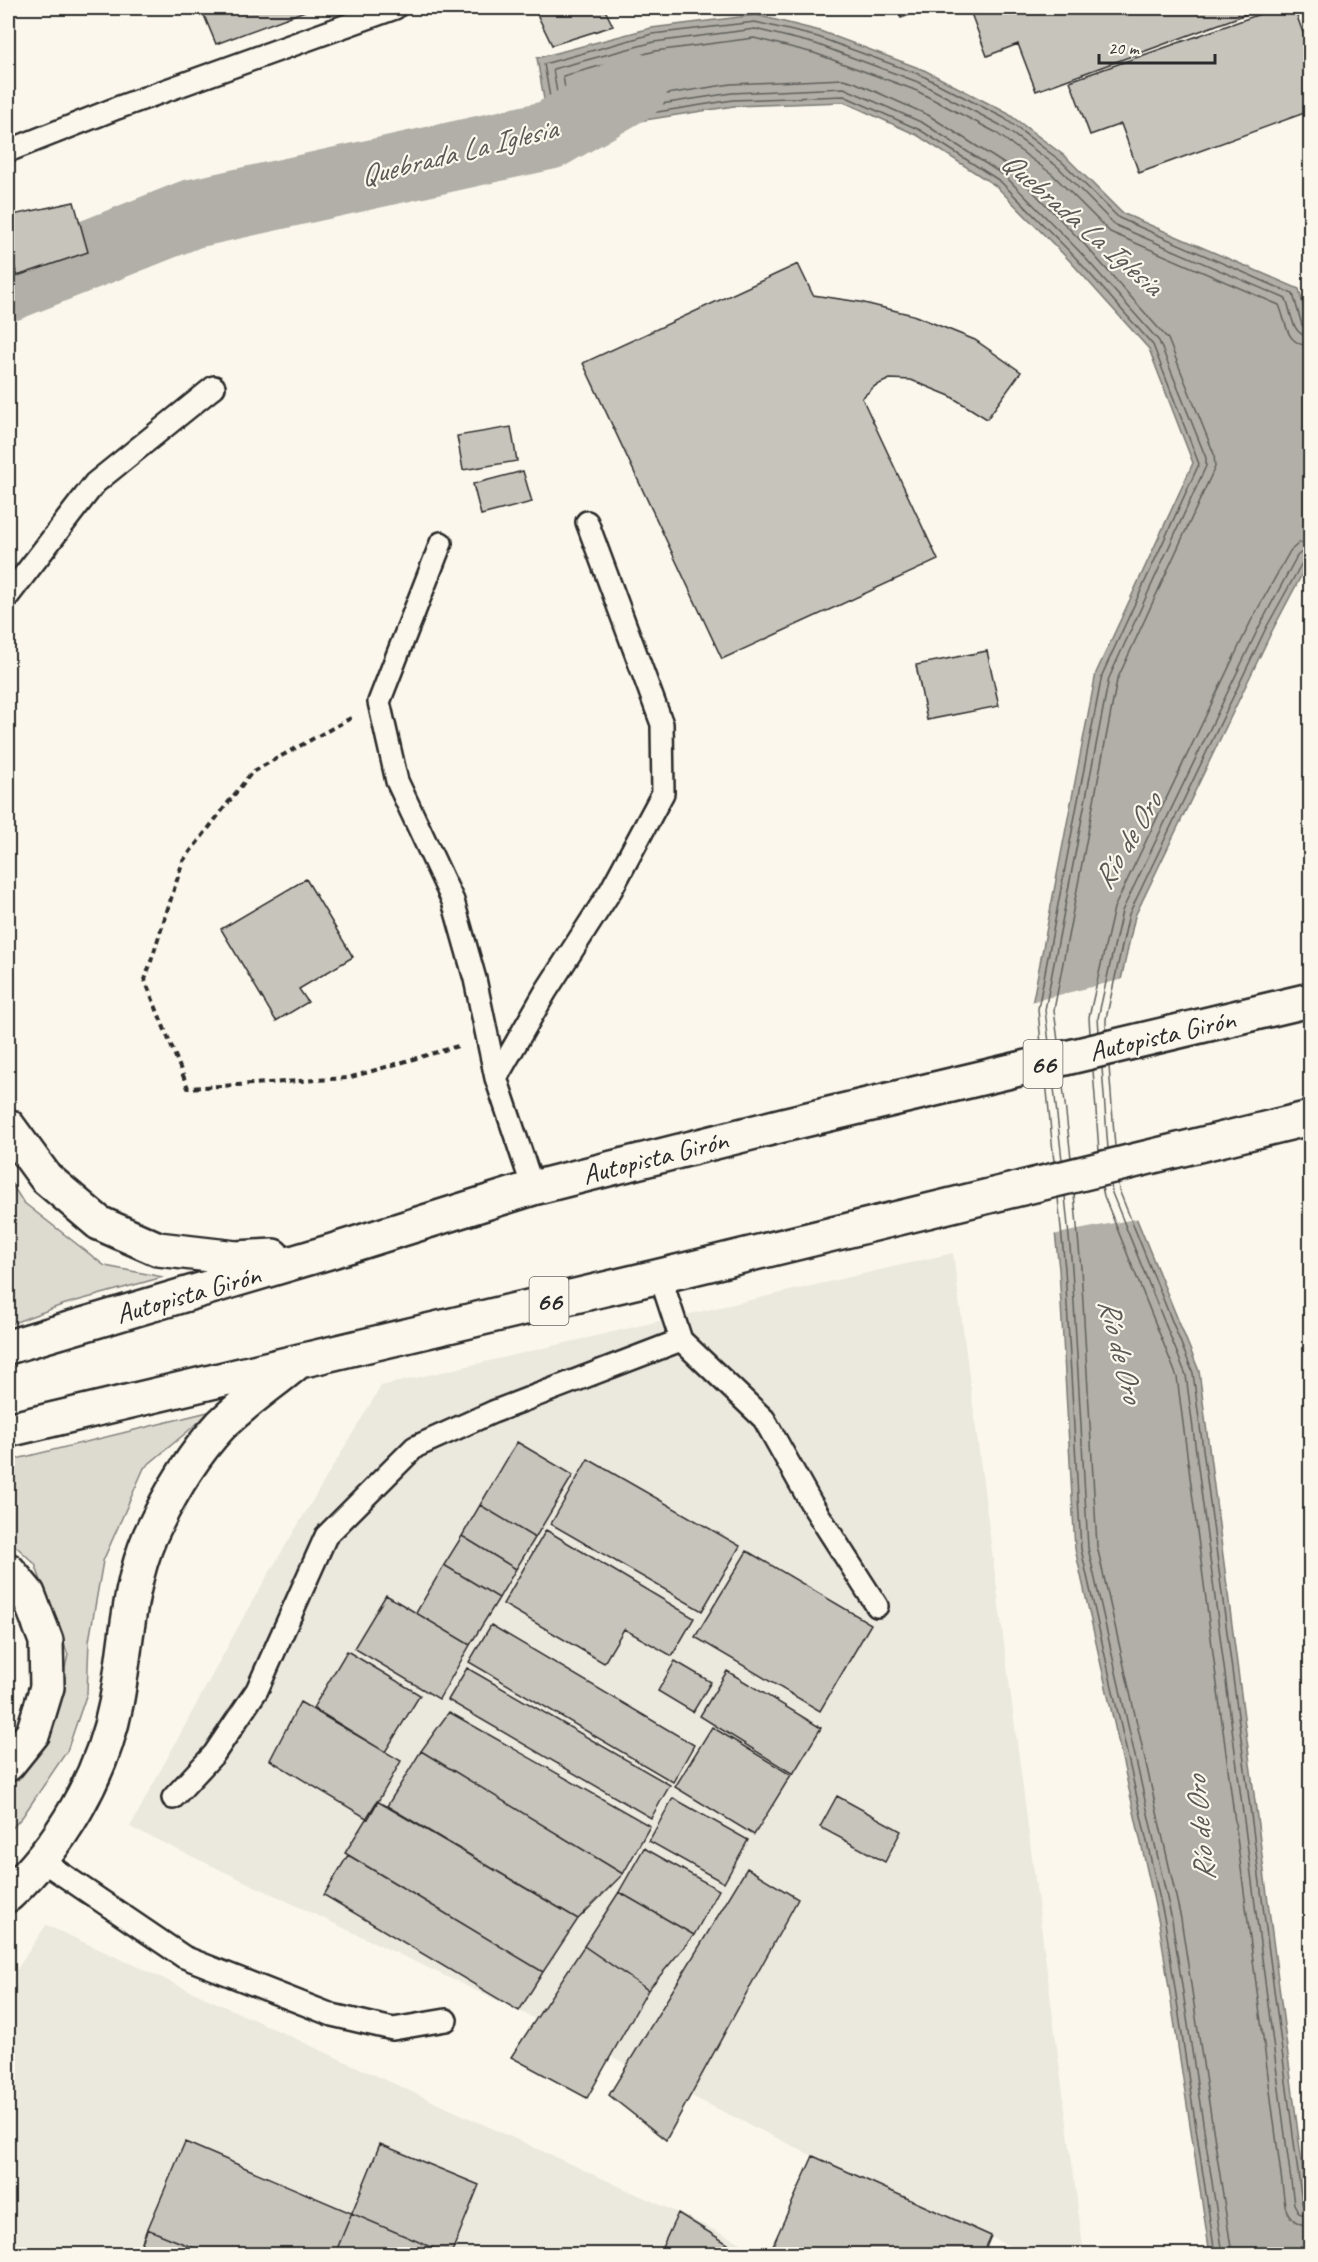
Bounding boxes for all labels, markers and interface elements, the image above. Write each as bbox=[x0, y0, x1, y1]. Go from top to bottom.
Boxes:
scale bar bbox=[1099, 27, 1214, 65]
text: 20 m bbox=[1108, 37, 1141, 59]
water label: Quebrada La Iglesia bbox=[356, 108, 563, 195]
water label: Quebrada La Iglesia bbox=[994, 143, 1173, 305]
water label: Río de Oro bbox=[1084, 783, 1172, 896]
street label: Autopista Girón bbox=[1086, 1001, 1240, 1069]
road number: 66 bbox=[1024, 1040, 1062, 1088]
street label: Autopista Girón bbox=[579, 1122, 733, 1192]
street label: Autopista Girón bbox=[112, 1256, 265, 1331]
road number: 66 bbox=[530, 1277, 568, 1325]
water label: Río de Oro bbox=[1090, 1295, 1153, 1409]
water label: Río de Oro bbox=[1176, 1772, 1223, 1883]

